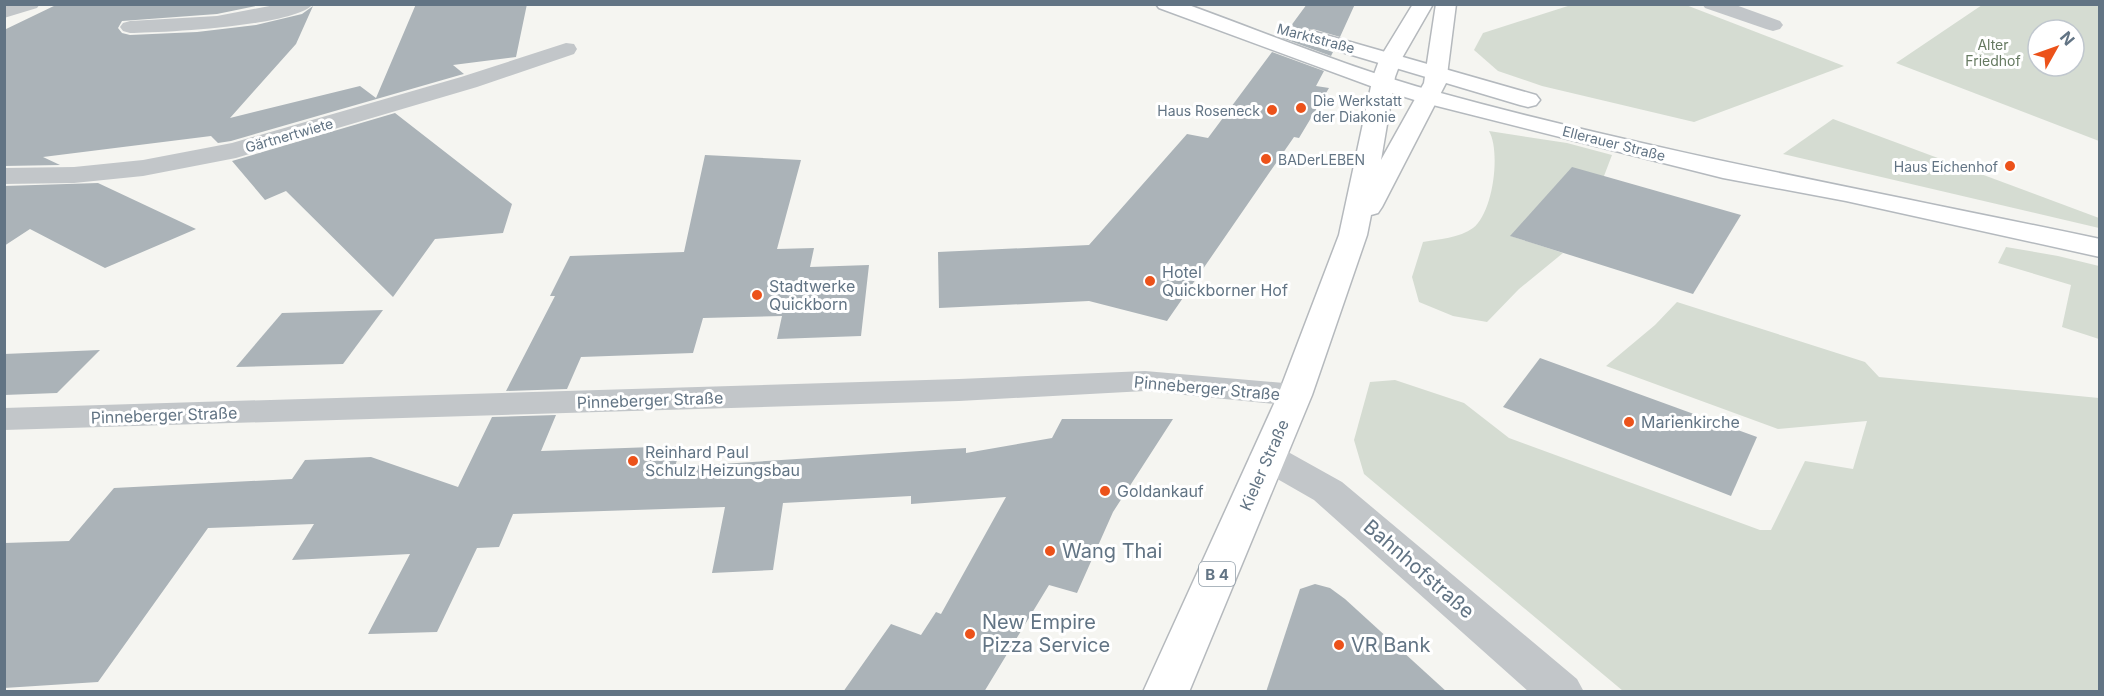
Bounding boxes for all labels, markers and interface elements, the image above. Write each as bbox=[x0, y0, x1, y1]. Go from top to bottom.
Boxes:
north arrow bbox=[2026, 18, 2086, 78]
street label: Marktstraße bbox=[1275, 19, 1357, 57]
text: N bbox=[2056, 27, 2079, 49]
park label: Alter Friedhof bbox=[1965, 36, 2021, 69]
place label: Die Werkstatt der Diakonie bbox=[1313, 92, 1402, 125]
marker: Die Werkstatt der Diakonie bbox=[1294, 101, 1308, 115]
place label: Haus Roseneck bbox=[1157, 102, 1260, 119]
marker: Haus Roseneck bbox=[1265, 103, 1279, 117]
street label: Gärtnertwiete bbox=[243, 114, 335, 156]
street label: Ellerauer Straße bbox=[1561, 122, 1667, 164]
place label: BADerLEBEN bbox=[1278, 151, 1365, 168]
marker: BADerLEBEN bbox=[1259, 152, 1273, 166]
place label: Haus Eichenhof bbox=[1894, 158, 1998, 175]
marker: Haus Eichenhof bbox=[2003, 159, 2017, 173]
place label: Hotel Quickborner Hof bbox=[1162, 262, 1288, 300]
marker: Hotel Quickborner Hof bbox=[1143, 274, 1157, 288]
place label: Stadtwerke Quickborn bbox=[769, 276, 855, 314]
marker: Stadtwerke Quickborn bbox=[750, 288, 764, 302]
street label: Pinneberger Straße bbox=[1133, 372, 1281, 404]
street label: Pinneberger Straße bbox=[576, 387, 724, 413]
street label: Pinneberger Straße bbox=[90, 402, 238, 428]
place label: Marienkirche bbox=[1641, 412, 1740, 432]
marker: Marienkirche bbox=[1622, 415, 1636, 429]
street label: Kieler Straße bbox=[1235, 416, 1293, 514]
place label: Reinhard Paul Schulz Heizungsbau bbox=[645, 442, 800, 480]
marker: Reinhard Paul Schulz Heizungsbau bbox=[626, 454, 640, 468]
place label: Goldankauf bbox=[1117, 481, 1204, 501]
marker: Goldankauf bbox=[1098, 484, 1112, 498]
street label: Bahnhofstraße bbox=[1359, 514, 1479, 624]
place label: Wang Thai bbox=[1062, 539, 1162, 563]
marker: Wang Thai bbox=[1043, 544, 1057, 558]
road number: B 4 bbox=[1199, 562, 1235, 586]
place label: New Empire Pizza Service bbox=[982, 610, 1110, 657]
marker: New Empire Pizza Service bbox=[963, 627, 977, 641]
place label: VR Bank bbox=[1351, 633, 1430, 657]
marker: VR Bank bbox=[1332, 638, 1346, 652]

